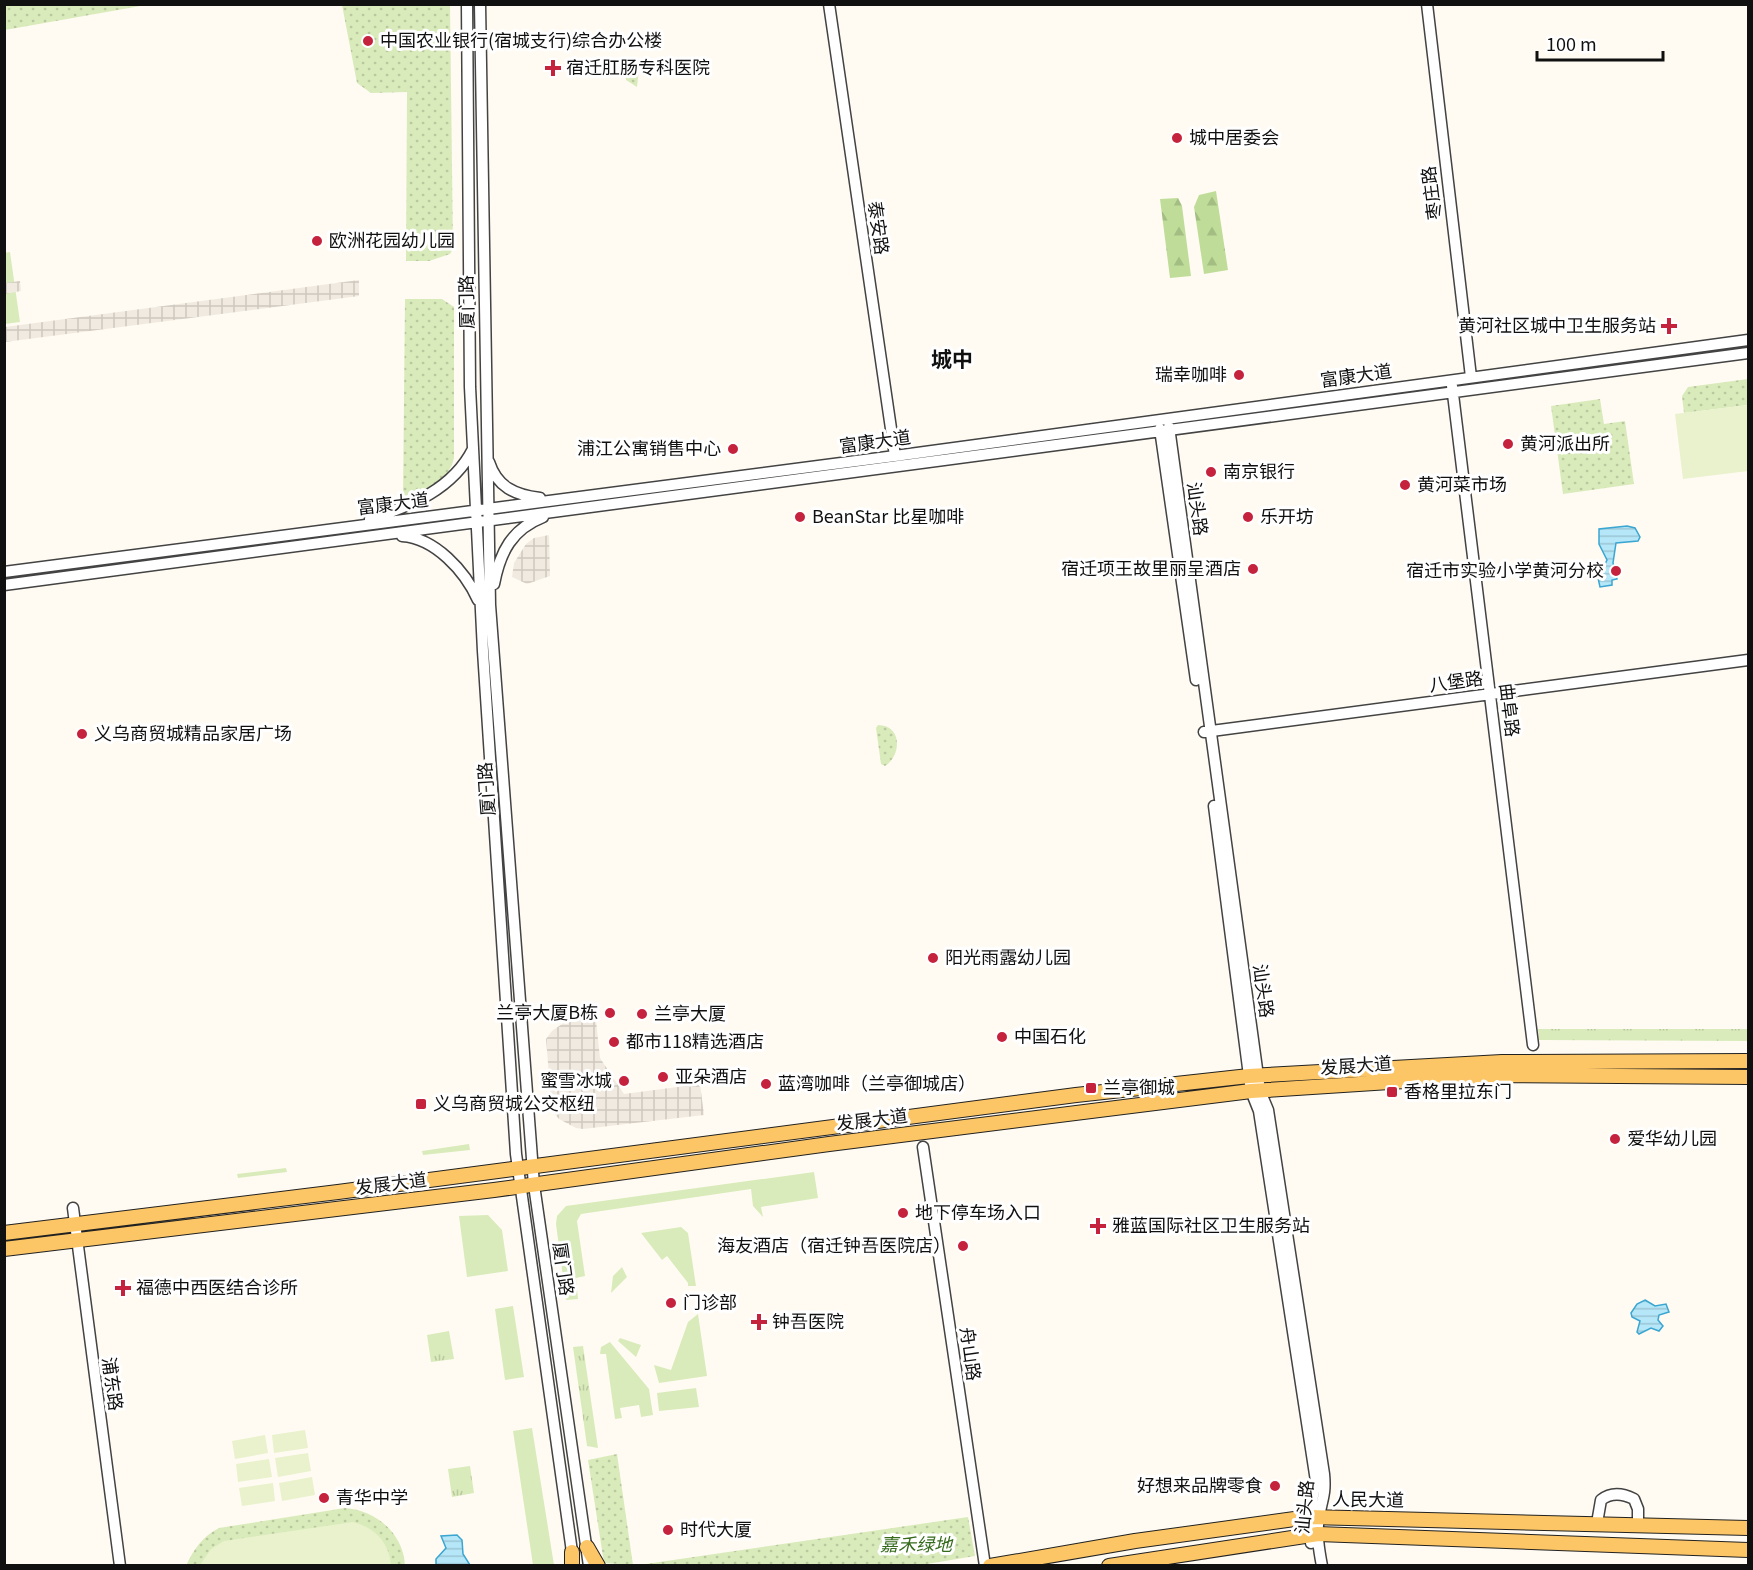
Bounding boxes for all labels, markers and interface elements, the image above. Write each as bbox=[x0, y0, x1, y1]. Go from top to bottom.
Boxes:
scale bar bbox=[1537, 24, 1663, 62]
place label: 中国农业银行(宿城支行)综合办公楼 bbox=[380, 26, 662, 52]
text: 100 m bbox=[1546, 30, 1597, 56]
marker: 中国农业银行(宿城支行)综合办公楼 bbox=[361, 34, 375, 48]
place label: 宿迁肛肠专科医院 bbox=[566, 53, 710, 79]
marker: 宿迁肛肠专科医院 bbox=[544, 59, 562, 77]
place label: 城中居委会 bbox=[1189, 123, 1279, 149]
marker: 城中居委会 bbox=[1170, 131, 1184, 145]
street label: 枣庄路 bbox=[1414, 165, 1446, 222]
street label: 泰安路 bbox=[863, 199, 897, 256]
place label: 欧洲花园幼儿园 bbox=[329, 226, 455, 252]
marker: 欧洲花园幼儿园 bbox=[310, 234, 324, 248]
street label: 厦门路 bbox=[452, 275, 478, 329]
place label: 黄河社区城中卫生服务站 bbox=[1458, 311, 1656, 337]
marker: 黄河社区城中卫生服务站 bbox=[1660, 317, 1678, 335]
district label: 城中 bbox=[931, 343, 973, 373]
street label: 富康大道 bbox=[1318, 356, 1393, 392]
place label: 瑞幸咖啡 bbox=[1155, 360, 1227, 386]
marker: 瑞幸咖啡 bbox=[1232, 368, 1246, 382]
street label: 富康大道 bbox=[837, 422, 912, 458]
place label: 黄河派出所 bbox=[1520, 429, 1610, 455]
place label: 浦江公寓销售中心 bbox=[577, 434, 721, 460]
marker: 黄河派出所 bbox=[1501, 437, 1515, 451]
marker: 浦江公寓销售中心 bbox=[726, 442, 740, 456]
place label: 南京银行 bbox=[1223, 457, 1295, 483]
marker: 南京银行 bbox=[1204, 465, 1218, 479]
place label: 黄河菜市场 bbox=[1417, 470, 1507, 496]
marker: 黄河菜市场 bbox=[1398, 478, 1412, 492]
street label: 汕头路 bbox=[1182, 480, 1216, 537]
street label: 富康大道 bbox=[355, 485, 430, 519]
place label: BeanStar 比星咖啡 bbox=[812, 502, 964, 528]
place label: 乐开坊 bbox=[1260, 502, 1314, 528]
marker: BeanStar 比星咖啡 bbox=[793, 510, 807, 524]
marker: 乐开坊 bbox=[1241, 510, 1255, 524]
place label: 宿迁项王故里丽呈酒店 bbox=[1061, 554, 1241, 580]
place label: 宿迁市实验小学黄河分校 bbox=[1406, 556, 1604, 582]
marker: 宿迁项王故里丽呈酒店 bbox=[1246, 562, 1260, 576]
marker: 宿迁市实验小学黄河分校 bbox=[1609, 564, 1623, 578]
street label: 八堡路 bbox=[1427, 663, 1484, 697]
street label: 曲阜路 bbox=[1495, 681, 1527, 738]
place label: 义乌商贸城精品家居广场 bbox=[94, 719, 292, 745]
marker: 义乌商贸城精品家居广场 bbox=[75, 727, 89, 741]
street label: 厦门路 bbox=[470, 761, 500, 817]
place label: 阳光雨露幼儿园 bbox=[945, 943, 1071, 969]
marker: 阳光雨露幼儿园 bbox=[926, 951, 940, 965]
street label: 汕头路 bbox=[1248, 962, 1282, 1019]
place label: 兰亭大厦B栋 bbox=[496, 998, 598, 1024]
place label: 兰亭大厦 bbox=[654, 999, 726, 1025]
marker: 兰亭大厦B栋 bbox=[603, 1006, 617, 1020]
marker: 兰亭大厦 bbox=[635, 1007, 649, 1021]
place label: 中国石化 bbox=[1014, 1022, 1086, 1048]
place label: 都市118精选酒店 bbox=[626, 1027, 764, 1053]
marker: 中国石化 bbox=[995, 1030, 1009, 1044]
marker: 都市118精选酒店 bbox=[607, 1035, 621, 1049]
street label: 发展大道 bbox=[1319, 1049, 1393, 1079]
place label: 亚朵酒店 bbox=[675, 1062, 747, 1088]
place label: 蜜雪冰城 bbox=[540, 1066, 612, 1092]
place label: 蓝湾咖啡（兰亭御城店） bbox=[778, 1069, 976, 1095]
marker: 亚朵酒店 bbox=[656, 1070, 670, 1084]
place label: 兰亭御城 bbox=[1103, 1073, 1175, 1099]
marker: 蜜雪冰城 bbox=[617, 1074, 631, 1088]
marker: 蓝湾咖啡（兰亭御城店） bbox=[759, 1077, 773, 1091]
place label: 香格里拉东门 bbox=[1404, 1077, 1512, 1103]
marker: 兰亭御城 bbox=[1084, 1081, 1098, 1095]
marker: 香格里拉东门 bbox=[1385, 1085, 1399, 1099]
place label: 义乌商贸城公交枢纽 bbox=[433, 1089, 595, 1115]
marker: 义乌商贸城公交枢纽 bbox=[414, 1097, 428, 1111]
street label: 发展大道 bbox=[834, 1101, 909, 1135]
place label: 爱华幼儿园 bbox=[1627, 1124, 1717, 1150]
marker: 爱华幼儿园 bbox=[1608, 1132, 1622, 1146]
street label: 发展大道 bbox=[353, 1165, 428, 1199]
place label: 地下停车场入口 bbox=[915, 1198, 1041, 1224]
marker: 地下停车场入口 bbox=[896, 1206, 910, 1220]
place label: 雅蓝国际社区卫生服务站 bbox=[1112, 1211, 1310, 1237]
marker: 雅蓝国际社区卫生服务站 bbox=[1089, 1217, 1107, 1235]
place label: 海友酒店（宿迁钟吾医院店） bbox=[717, 1231, 951, 1257]
marker: 海友酒店（宿迁钟吾医院店） bbox=[956, 1239, 970, 1253]
street label: 厦门路 bbox=[548, 1240, 582, 1297]
place label: 福德中西医结合诊所 bbox=[136, 1273, 298, 1299]
marker: 福德中西医结合诊所 bbox=[114, 1279, 132, 1297]
place label: 门诊部 bbox=[683, 1288, 737, 1314]
marker: 门诊部 bbox=[664, 1296, 678, 1310]
place label: 钟吾医院 bbox=[772, 1307, 844, 1333]
marker: 钟吾医院 bbox=[750, 1313, 768, 1331]
street label: 舟山路 bbox=[955, 1325, 989, 1382]
street label: 浦东路 bbox=[97, 1355, 131, 1412]
place label: 好想来品牌零食 bbox=[1137, 1471, 1263, 1497]
marker: 好想来品牌零食 bbox=[1268, 1479, 1282, 1493]
street label: 汕头路 bbox=[1288, 1479, 1318, 1535]
place label: 青华中学 bbox=[336, 1483, 408, 1509]
street label: 人民大道 bbox=[1332, 1484, 1404, 1512]
marker: 青华中学 bbox=[317, 1491, 331, 1505]
place label: 时代大厦 bbox=[680, 1515, 752, 1541]
marker: 时代大厦 bbox=[661, 1523, 675, 1537]
park label: 嘉禾绿地 bbox=[880, 1530, 954, 1556]

